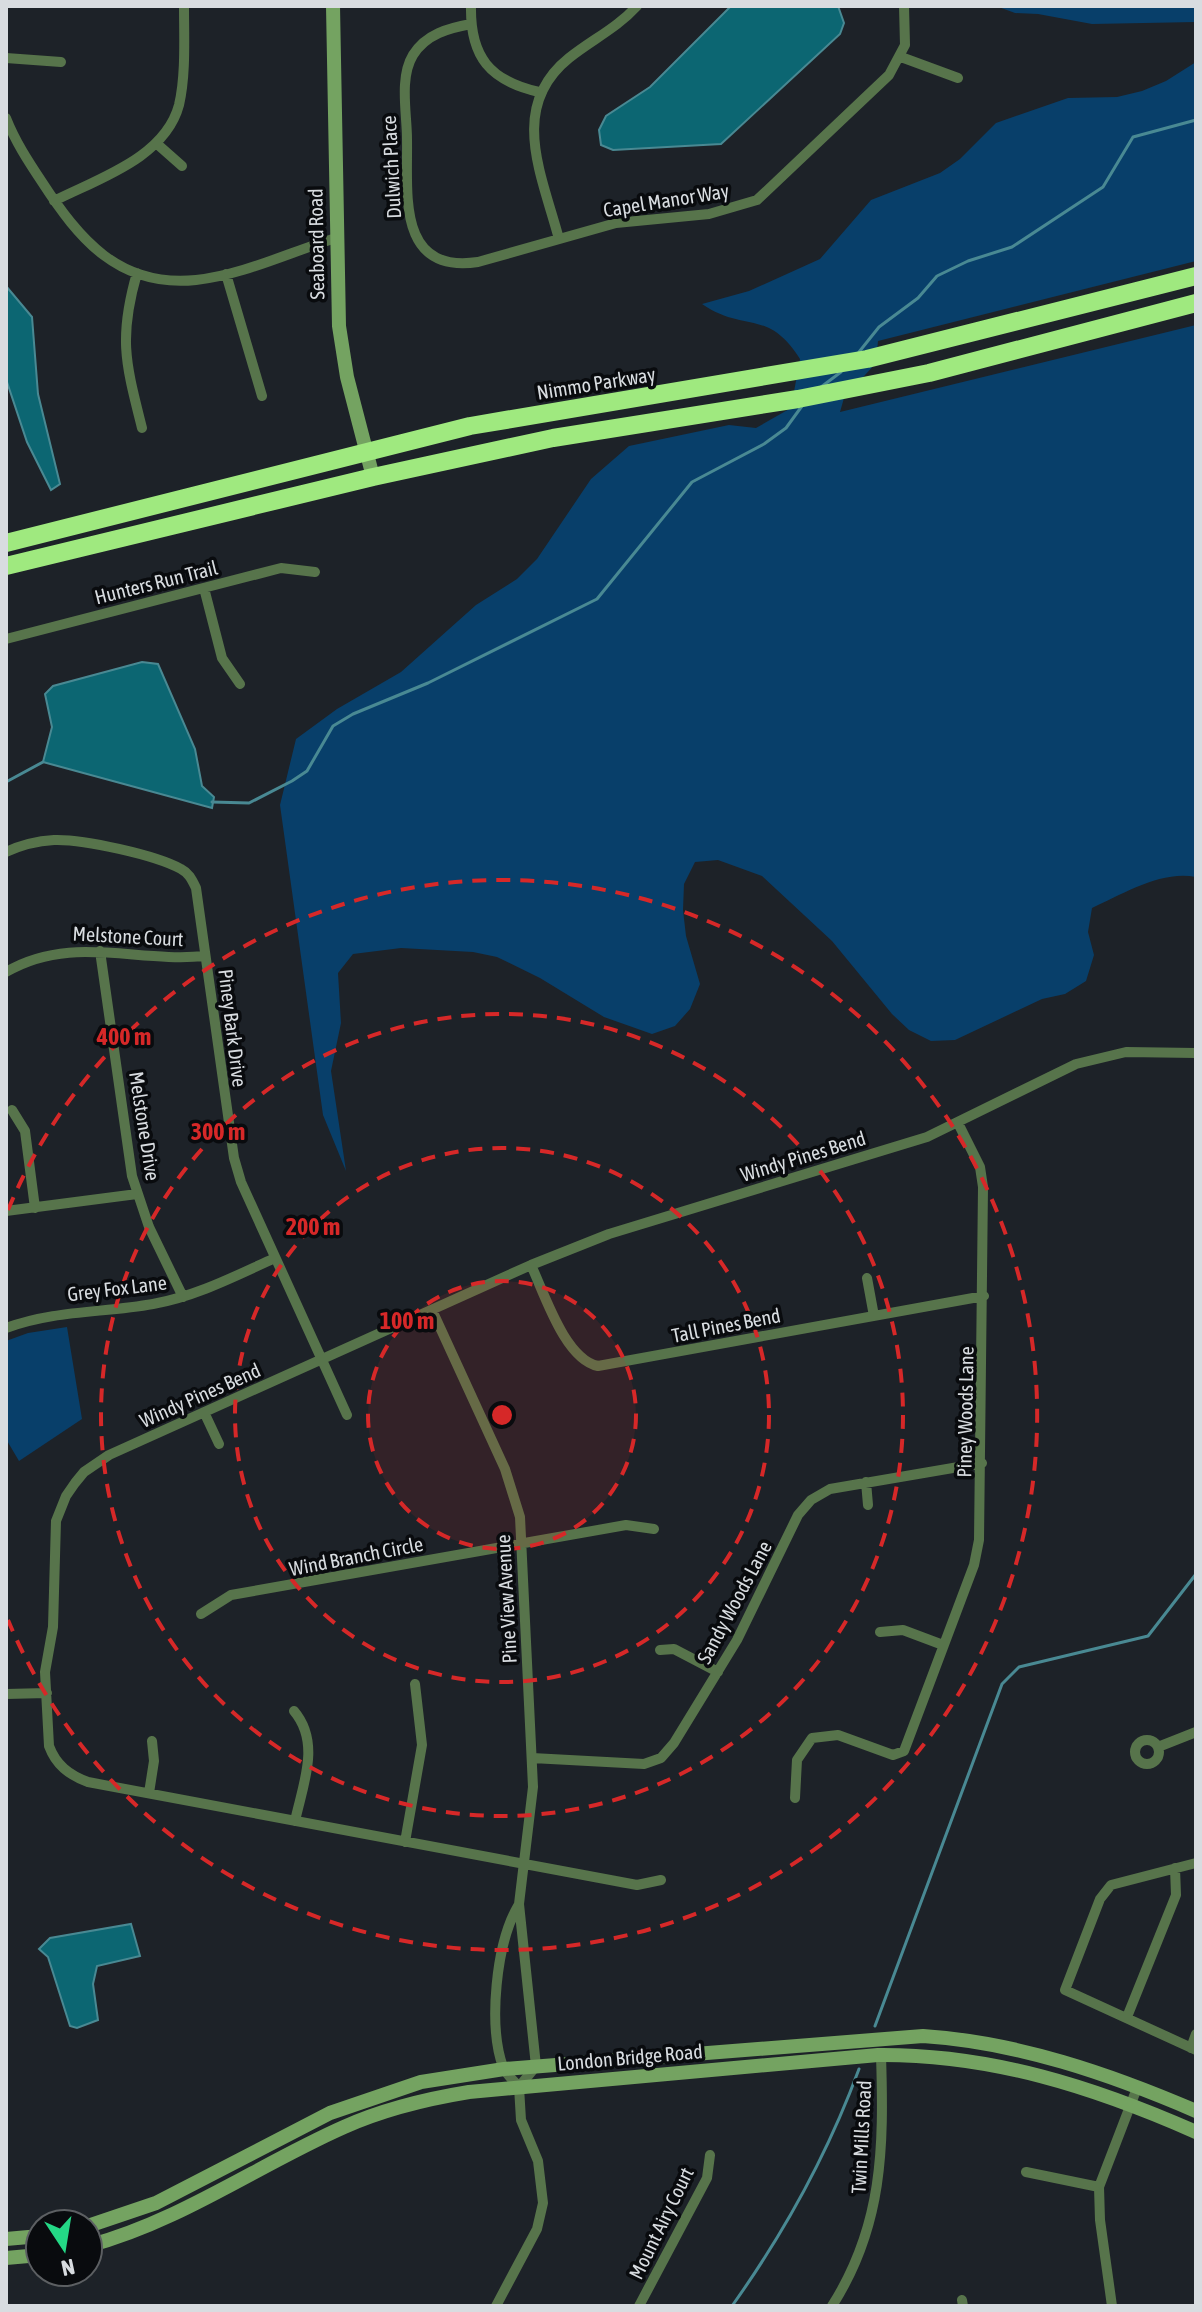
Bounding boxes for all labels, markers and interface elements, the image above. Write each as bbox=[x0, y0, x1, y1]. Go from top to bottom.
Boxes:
street label: Dulwich Place bbox=[377, 115, 405, 219]
street label: Capel Manor Way bbox=[602, 179, 730, 221]
street label: Seaboard Road bbox=[304, 188, 328, 300]
street label: Nimmo Parkway bbox=[535, 362, 657, 404]
street label: Hunters Run Trail bbox=[92, 555, 220, 608]
street label: Melstone Court bbox=[72, 922, 184, 950]
street label: Piney Bark Drive bbox=[214, 968, 252, 1088]
text: 400 m bbox=[96, 1023, 151, 1050]
street label: Melstone Drive bbox=[125, 1070, 165, 1182]
text: 300 m bbox=[191, 1118, 245, 1145]
street label: Windy Pines Bend bbox=[738, 1126, 868, 1186]
text: 200 m bbox=[286, 1213, 340, 1240]
street label: Grey Fox Lane bbox=[66, 1270, 168, 1306]
street label: Tall Pines Bend bbox=[670, 1303, 782, 1347]
text: 100 m bbox=[380, 1307, 434, 1334]
street label: Piney Woods Lane bbox=[952, 1346, 978, 1478]
street label: Windy Pines Bend bbox=[136, 1358, 264, 1432]
centre of rings bbox=[488, 1401, 516, 1429]
street label: Wind Branch Circle bbox=[287, 1532, 425, 1580]
street label: Pine View Avenue bbox=[491, 1534, 521, 1664]
street label: Sandy Woods Lane bbox=[692, 1537, 776, 1667]
street label: London Bridge Road bbox=[556, 2039, 704, 2075]
street label: Twin Mills Road bbox=[847, 2080, 875, 2194]
street label: Mount Airy Court bbox=[624, 2163, 698, 2283]
north arrow bbox=[24, 2208, 104, 2288]
text: N bbox=[59, 2253, 77, 2282]

